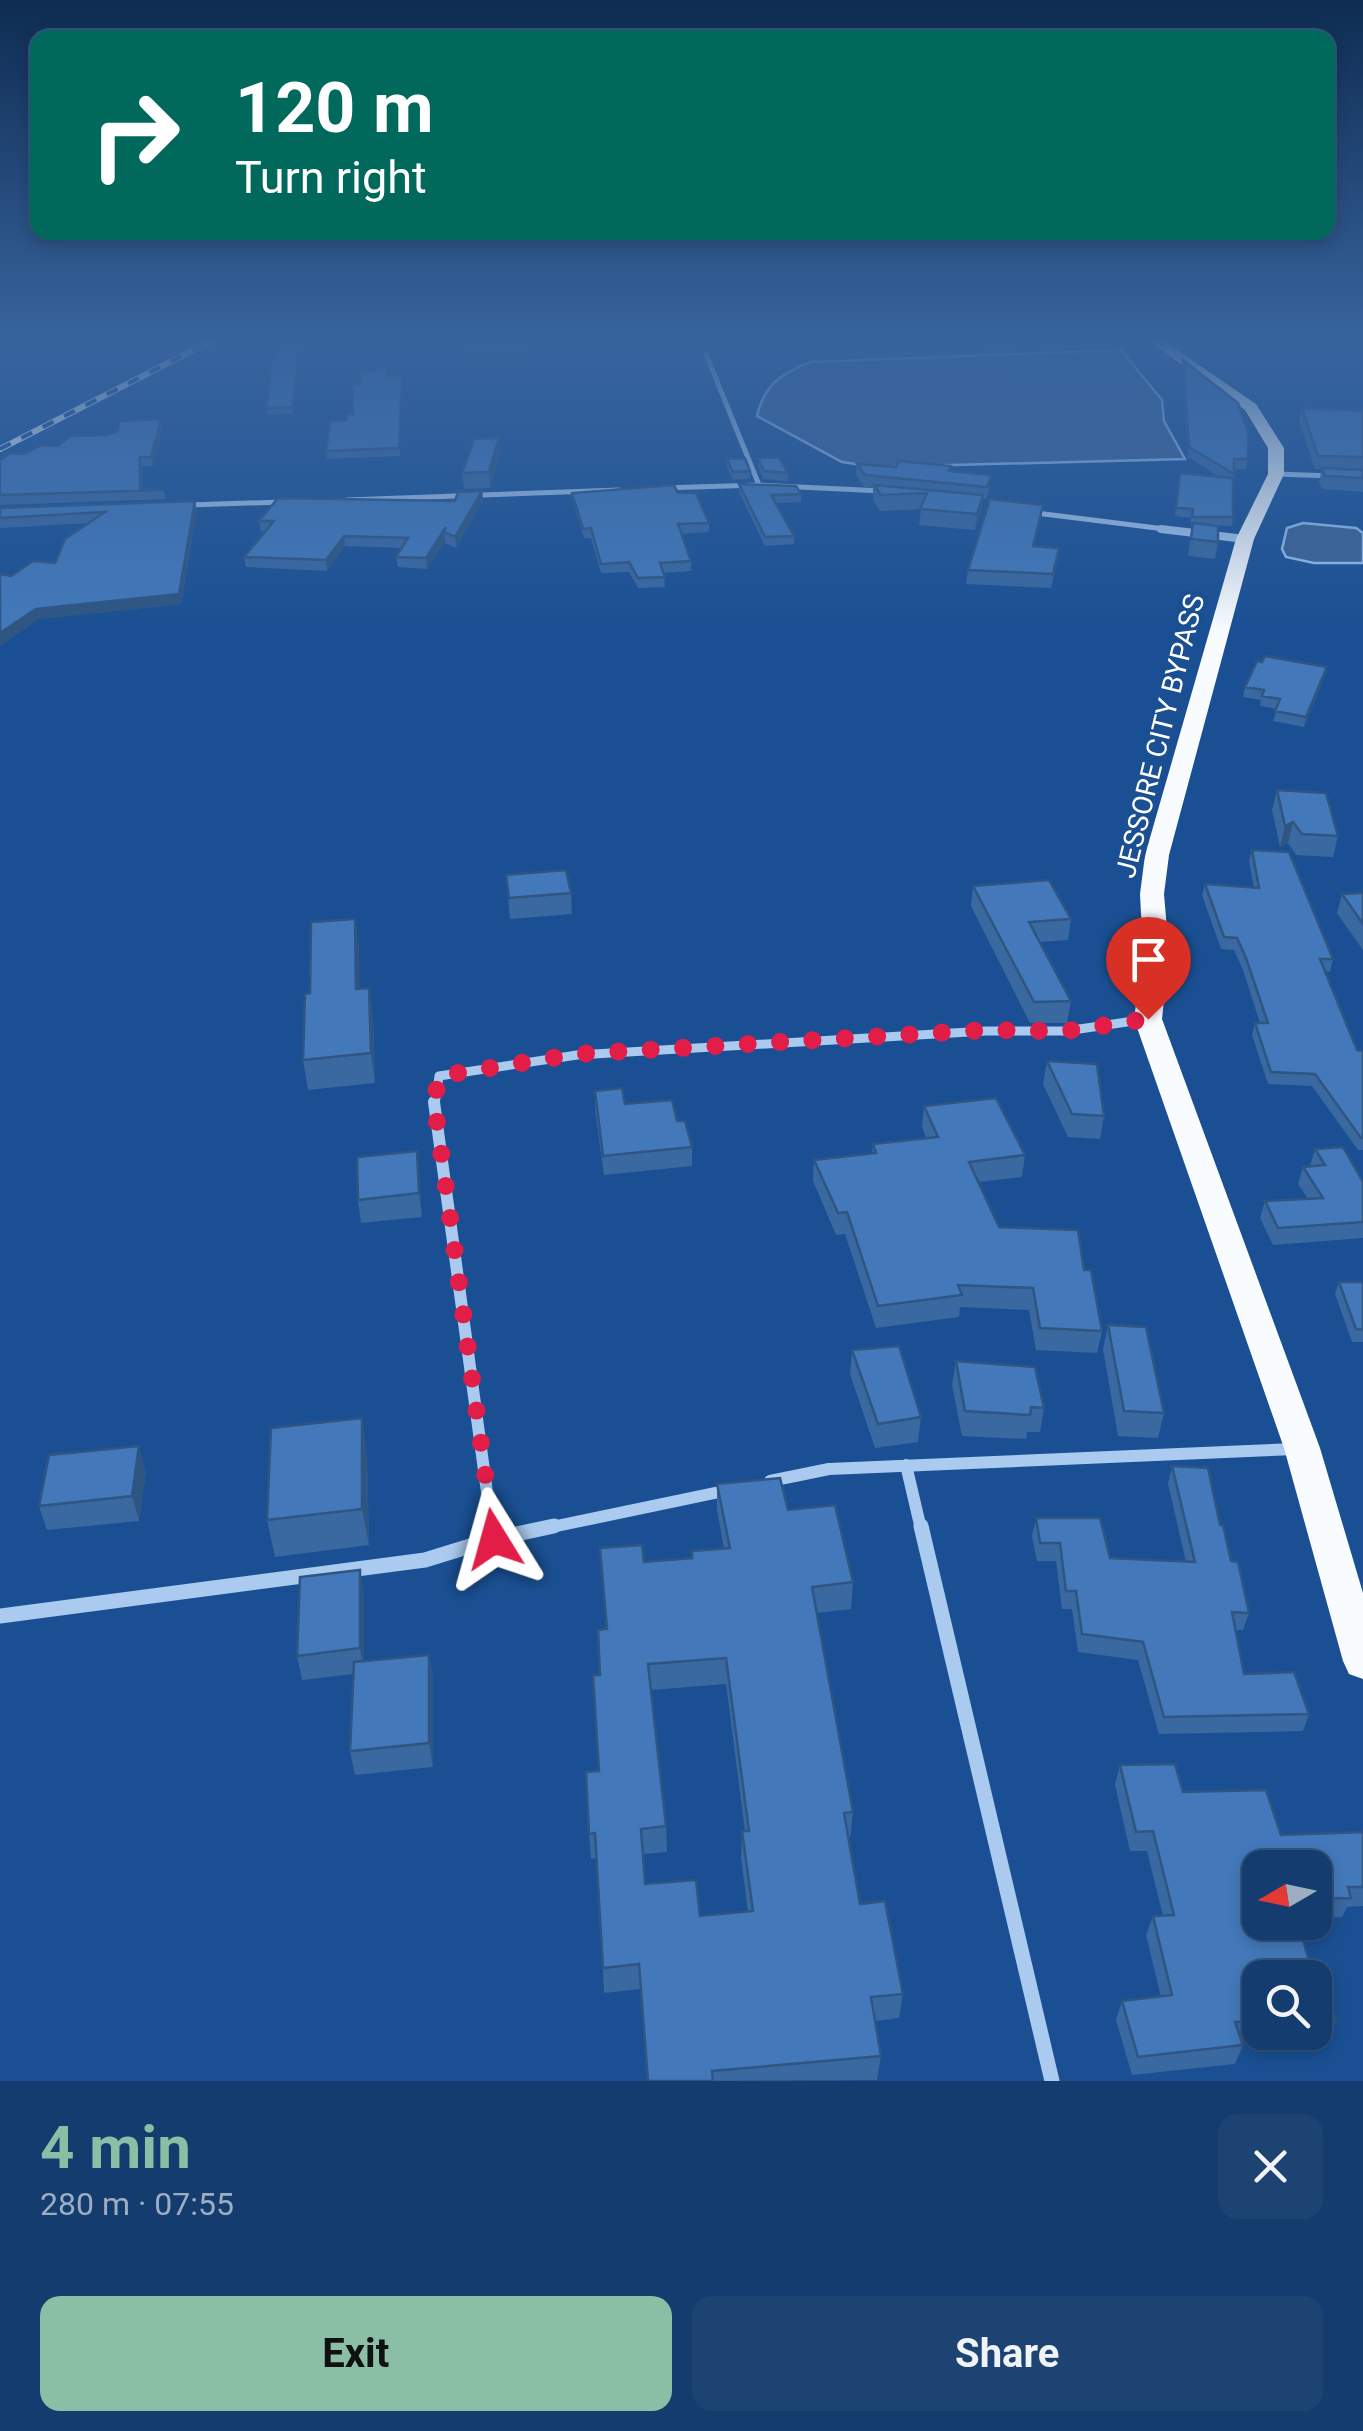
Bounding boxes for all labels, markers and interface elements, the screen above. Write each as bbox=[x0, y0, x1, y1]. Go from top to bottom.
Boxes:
text: 120 m bbox=[235, 67, 434, 149]
icon: right bbox=[70, 70, 200, 200]
text: Turn right bbox=[235, 151, 427, 204]
street label: JESSORE CITY BYPASS bbox=[1109, 591, 1211, 881]
pin bbox=[1106, 917, 1191, 1020]
icon: arrive bbox=[1121, 932, 1176, 987]
position arrow bbox=[442, 1487, 546, 1591]
north arrow bbox=[1242, 1850, 1332, 1940]
map controls bbox=[1242, 1850, 1332, 2050]
button: search bbox=[1242, 1960, 1332, 2050]
text: 4 min bbox=[40, 2112, 191, 2183]
button: close bbox=[1218, 2114, 1323, 2219]
text: 280 m · 07:55 bbox=[40, 2185, 234, 2223]
button: Exit bbox=[40, 2296, 672, 2411]
button: Share bbox=[692, 2296, 1323, 2411]

